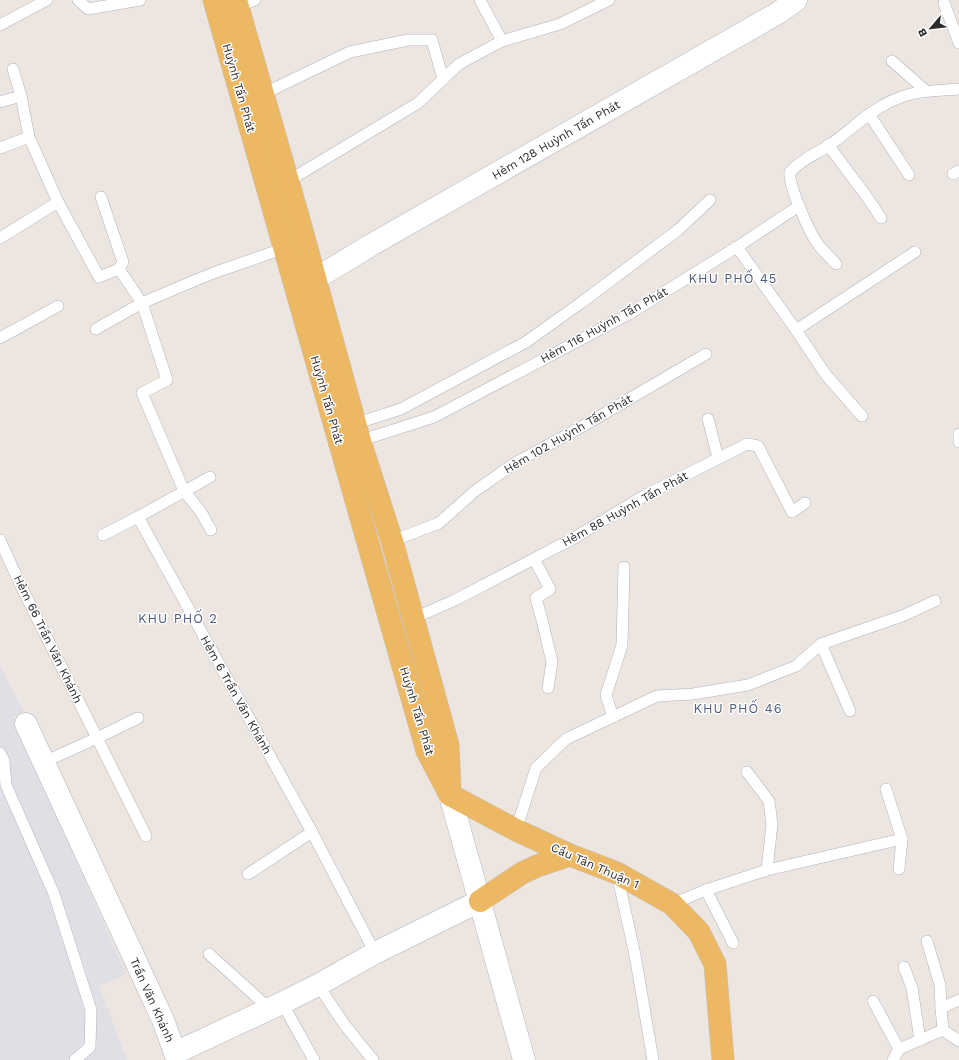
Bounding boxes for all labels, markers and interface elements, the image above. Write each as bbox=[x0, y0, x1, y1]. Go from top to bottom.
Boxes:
north arrow bbox=[911, 8, 951, 48]
text: B bbox=[915, 26, 930, 39]
street label: Huỳnh Tấn Phát bbox=[220, 42, 258, 134]
street label: Hẻm 128 Huỳnh Tấn Phát bbox=[489, 98, 623, 182]
district label: KHU PHỐ 45 bbox=[689, 269, 777, 286]
street label: Hẻm 116 Huỳnh Tấn Phát bbox=[538, 284, 670, 366]
street label: Huỳnh Tấn Phát bbox=[308, 354, 346, 446]
street label: Hẻm 102 Huỳnh Tấn Phát bbox=[501, 391, 635, 477]
street label: Hẻm 88 Huỳnh Tấn Phát bbox=[560, 469, 690, 549]
street label: Hẻm 66 Trần Văn Khánh bbox=[11, 573, 85, 705]
district label: KHU PHỐ 2 bbox=[138, 609, 218, 626]
street label: Hẻm 6 Trần Văn Khánh bbox=[197, 633, 275, 757]
street label: Huỳnh Tấn Phát bbox=[397, 665, 437, 757]
district label: KHU PHỐ 46 bbox=[693, 699, 783, 716]
street label: Cầu Tân Thuận 1 bbox=[549, 840, 641, 892]
street label: Trần Văn Khánh bbox=[127, 955, 177, 1045]

